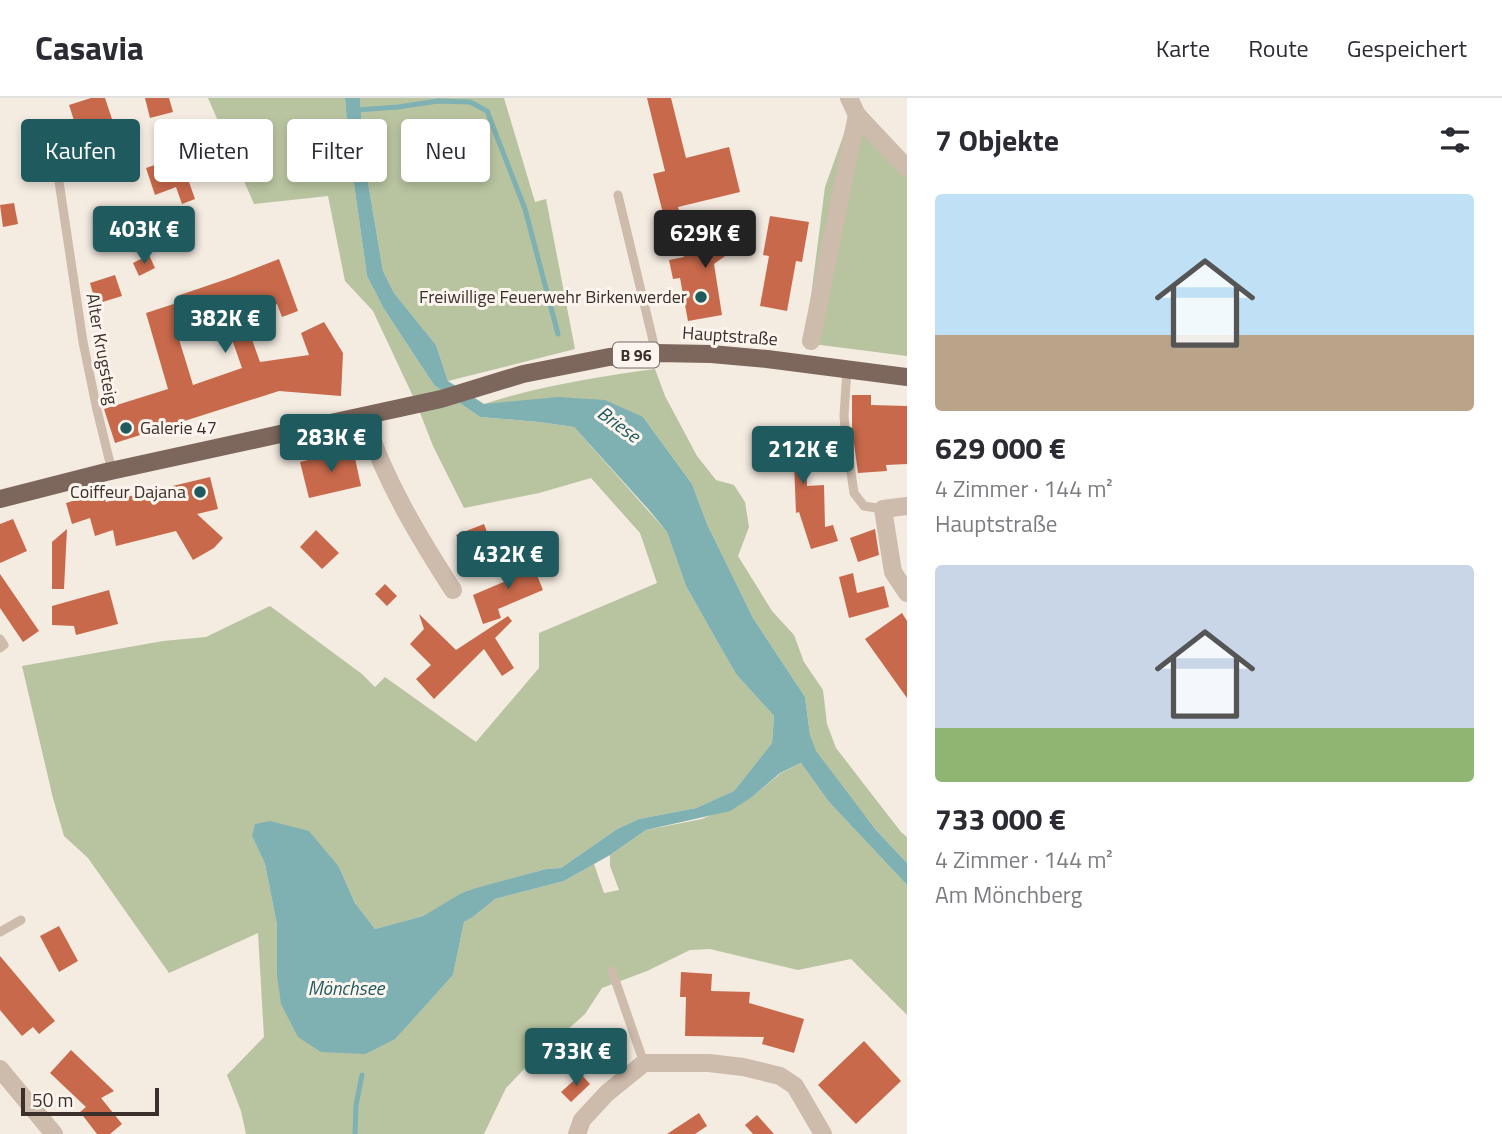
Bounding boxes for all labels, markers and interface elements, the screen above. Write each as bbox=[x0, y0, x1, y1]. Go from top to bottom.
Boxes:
text: Casavia bbox=[35, 23, 144, 73]
text: Karte bbox=[1156, 30, 1210, 66]
text: Route bbox=[1248, 30, 1309, 66]
text: Gespeichert bbox=[1347, 30, 1467, 66]
text: 7 Objekte bbox=[935, 117, 1059, 163]
chip: Kaufen bbox=[21, 119, 140, 182]
chip: Mieten bbox=[154, 119, 273, 182]
chip: Filter bbox=[287, 119, 387, 182]
chip: Neu bbox=[401, 119, 490, 182]
icon: filters bbox=[1436, 121, 1474, 159]
pin: 403K € bbox=[87, 206, 201, 266]
text: 403K € bbox=[109, 211, 179, 246]
pin: 629K € bbox=[648, 211, 762, 270]
text: 629K € bbox=[670, 215, 740, 250]
icon: home bbox=[1142, 240, 1268, 366]
place label: Freiwillige Feuerwehr Birkenwerder bbox=[419, 283, 687, 310]
marker: Freiwillige Feuerwehr Birkenwerder bbox=[693, 289, 709, 305]
street label: Alter Krugsteig bbox=[79, 291, 126, 407]
pin: 382K € bbox=[168, 296, 282, 355]
text: 382K € bbox=[190, 300, 260, 335]
street label: Hauptstraße bbox=[681, 319, 779, 352]
road number: B 96 bbox=[613, 342, 659, 368]
water label: Briese bbox=[592, 398, 648, 450]
place label: Galerie 47 bbox=[140, 414, 217, 441]
pin: 283K € bbox=[274, 414, 388, 474]
text: 283K € bbox=[296, 419, 366, 454]
marker: Galerie 47 bbox=[118, 420, 134, 436]
text: 629 000 € bbox=[935, 425, 1066, 471]
pin: 212K € bbox=[746, 426, 860, 486]
text: 212K € bbox=[768, 431, 838, 466]
text: 4 Zimmer · 144 m² bbox=[935, 471, 1113, 506]
place label: Coiffeur Dajana bbox=[70, 478, 186, 505]
marker: Coiffeur Dajana bbox=[192, 484, 208, 500]
text: Hauptstraße bbox=[935, 506, 1057, 541]
pin: 432K € bbox=[451, 532, 565, 591]
text: 432K € bbox=[473, 536, 543, 571]
icon: home bbox=[1142, 611, 1268, 737]
text: 733 000 € bbox=[935, 796, 1066, 842]
text: 4 Zimmer · 144 m² bbox=[935, 842, 1113, 877]
text: Am Mönchberg bbox=[935, 877, 1082, 912]
water label: Mönchsee bbox=[308, 973, 385, 1002]
pin: 733K € bbox=[519, 1028, 633, 1088]
text: 733K € bbox=[541, 1033, 611, 1068]
scale bar bbox=[21, 1085, 159, 1117]
text: 50 m bbox=[32, 1085, 73, 1114]

